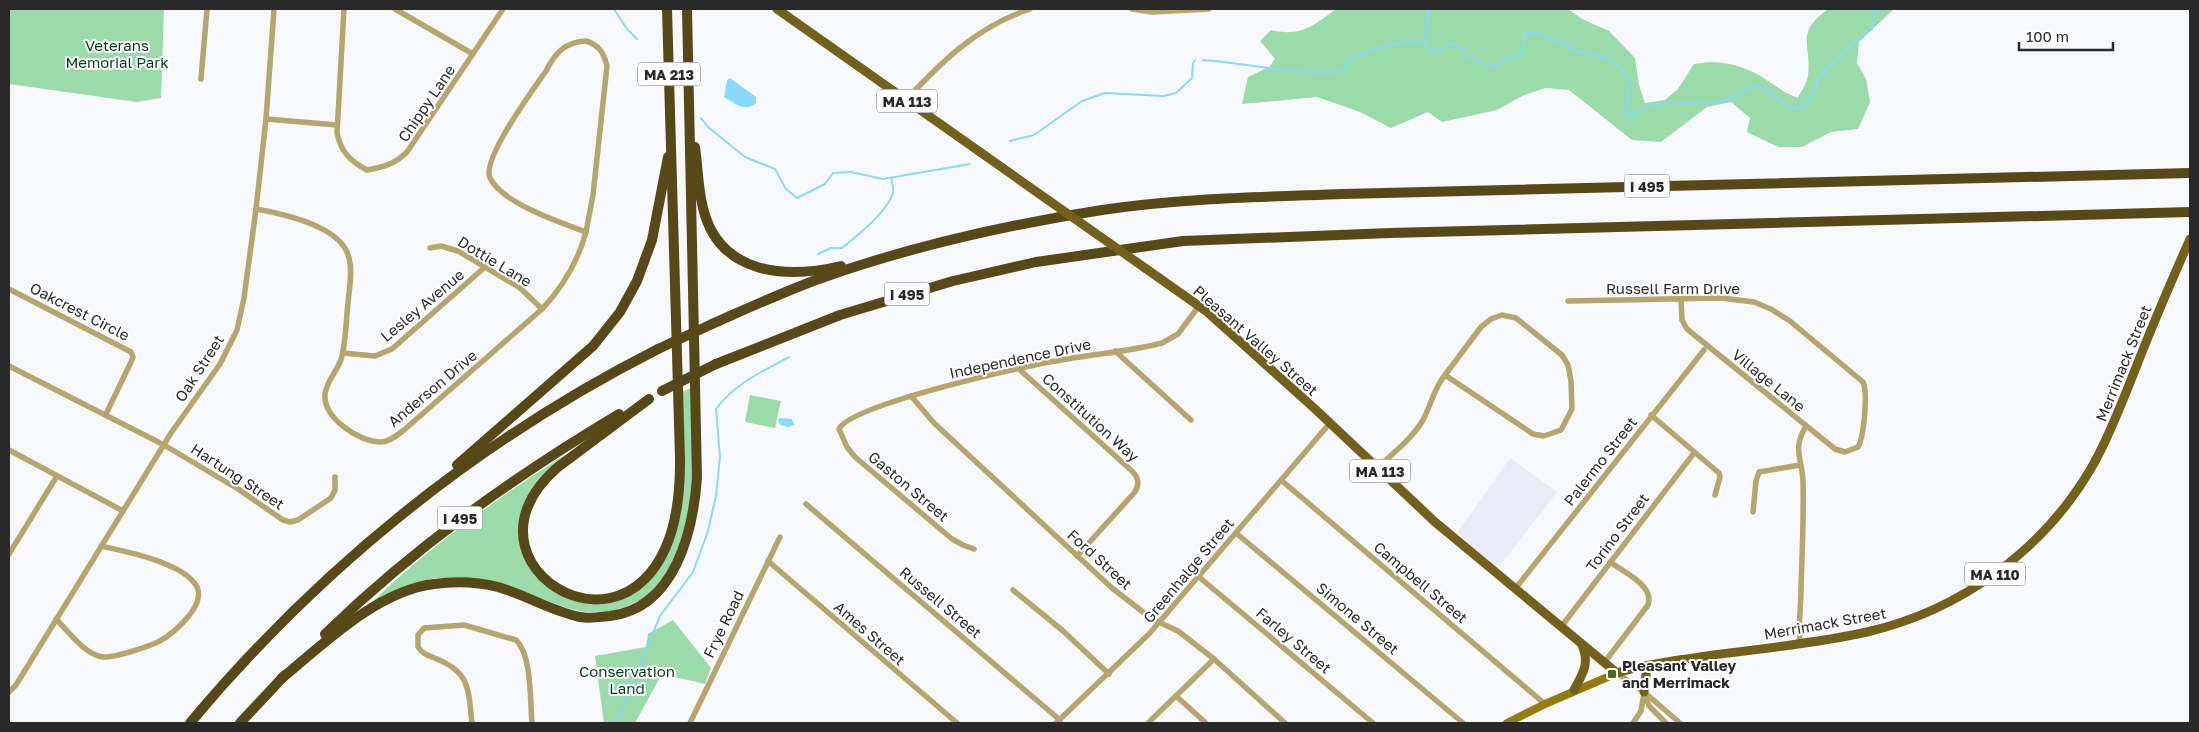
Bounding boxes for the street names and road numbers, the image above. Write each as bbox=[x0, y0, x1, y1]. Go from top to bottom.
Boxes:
street label: Chippy Lane bbox=[394, 61, 458, 145]
road number: MA 213 bbox=[638, 62, 700, 86]
road number: MA 113 bbox=[877, 90, 937, 112]
road number: I 495 bbox=[1624, 175, 1670, 198]
street label: Dottie Lane bbox=[455, 232, 535, 290]
street label: Lesley Avenue bbox=[377, 265, 468, 345]
street label: Oakcrest Circle bbox=[27, 278, 133, 344]
street label: Russell Farm Drive bbox=[1606, 279, 1740, 297]
street label: Pleasant Valley Street bbox=[1190, 281, 1322, 399]
road number: I 495 bbox=[884, 282, 930, 306]
street label: Merrimack Street bbox=[2091, 302, 2155, 424]
street label: Oak Street bbox=[171, 331, 227, 405]
street label: Independence Drive bbox=[948, 334, 1093, 382]
street label: Village Lane bbox=[1729, 345, 1809, 415]
street label: Anderson Drive bbox=[384, 346, 480, 430]
street label: Constitution Way bbox=[1039, 369, 1143, 466]
street label: Palermo Street bbox=[1560, 413, 1640, 509]
street label: Hartung Street bbox=[188, 439, 288, 513]
street label: Gaston Street bbox=[865, 447, 953, 525]
road number: MA 113 bbox=[1350, 460, 1410, 482]
street label: Torino Street bbox=[1582, 489, 1652, 575]
road number: I 495 bbox=[438, 506, 482, 530]
street label: Greenhalge Street bbox=[1139, 514, 1237, 626]
street label: Ford Street bbox=[1064, 525, 1136, 593]
street label: Campbell Street bbox=[1370, 538, 1472, 626]
road number: MA 110 bbox=[1965, 562, 2025, 586]
street label: Russell Street bbox=[896, 563, 986, 641]
street label: Simone Street bbox=[1313, 578, 1403, 658]
street label: Frye Road bbox=[699, 587, 747, 661]
street label: Ames Street bbox=[831, 597, 909, 669]
street label: Farley Street bbox=[1253, 603, 1335, 677]
street label: Merrimack Street bbox=[1762, 603, 1888, 643]

